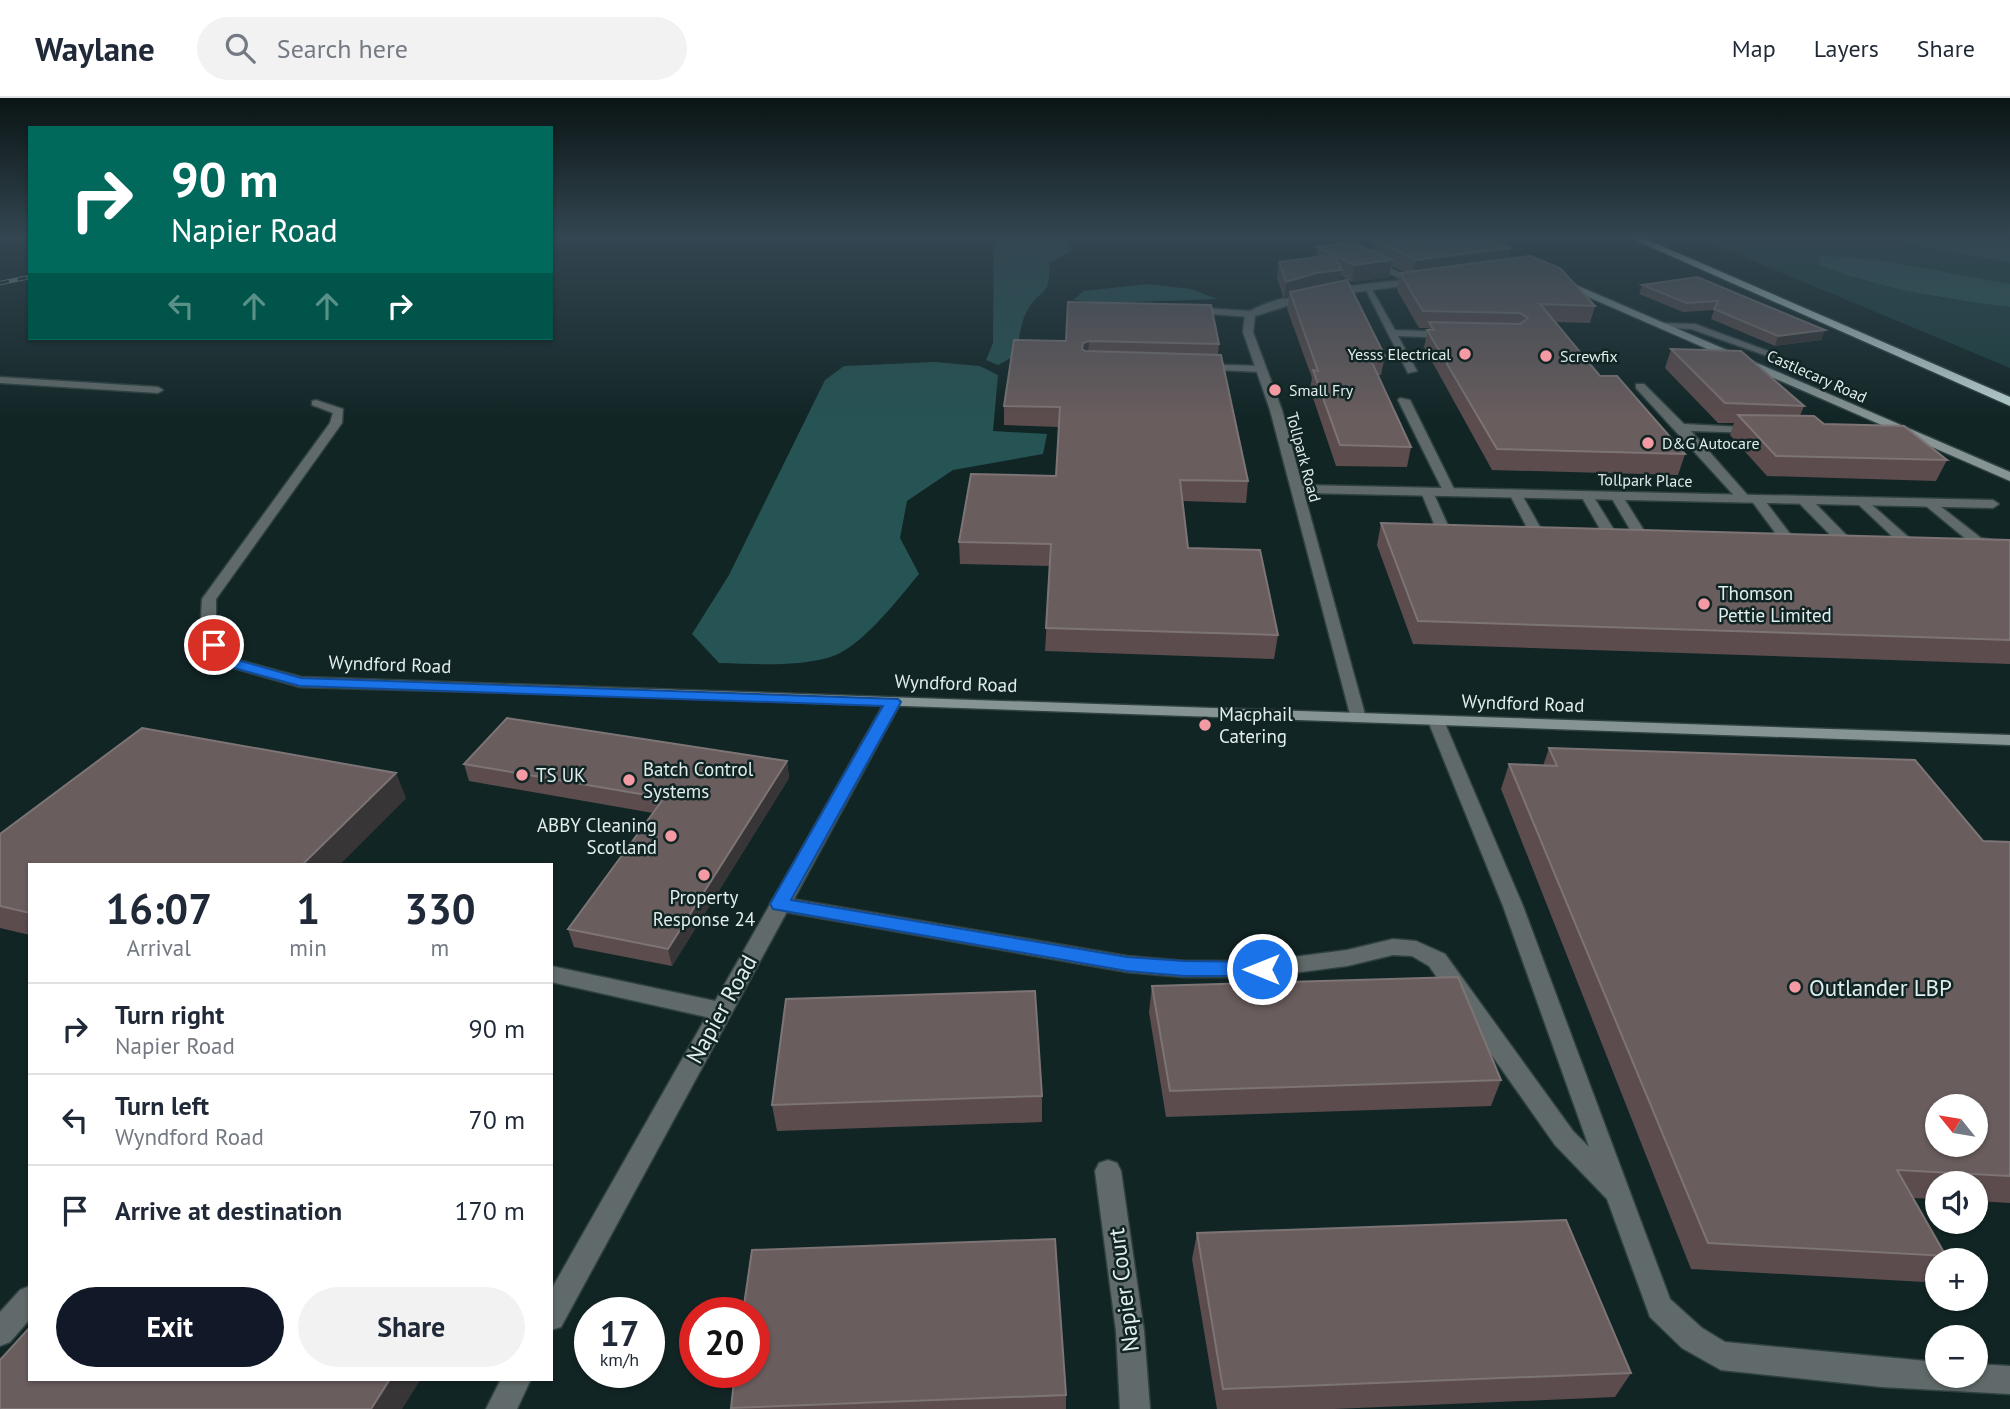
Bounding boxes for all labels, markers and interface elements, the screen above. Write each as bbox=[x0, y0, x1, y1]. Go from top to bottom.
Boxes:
search box bbox=[197, 17, 687, 80]
text: Waylane bbox=[35, 27, 155, 70]
icon: search bbox=[221, 29, 259, 67]
text: Search here bbox=[277, 32, 408, 65]
text: Map bbox=[1732, 33, 1776, 64]
text: Layers bbox=[1814, 33, 1879, 64]
text: Share bbox=[1917, 33, 1975, 64]
text: 90 m bbox=[171, 147, 278, 211]
icon: right bbox=[56, 154, 147, 245]
text: Napier Road bbox=[171, 209, 338, 251]
icon: left bbox=[162, 287, 200, 325]
icon: ahead bbox=[235, 287, 273, 325]
icon: ahead bbox=[308, 287, 346, 325]
icon: right bbox=[381, 287, 419, 325]
place label: Yesss Electrical bbox=[1347, 344, 1451, 364]
street label: Castlecary Road bbox=[1764, 345, 1870, 407]
marker: Yesss Electrical bbox=[1457, 346, 1473, 362]
place label: Screwfix bbox=[1560, 346, 1618, 366]
marker: Screwfix bbox=[1538, 348, 1554, 364]
place label: Small Fry bbox=[1289, 380, 1354, 400]
marker: Small Fry bbox=[1267, 382, 1283, 398]
street label: Tollpark Road bbox=[1282, 410, 1326, 504]
place label: D&G Autocare bbox=[1662, 433, 1760, 453]
marker: D&G Autocare bbox=[1640, 435, 1656, 451]
street label: Tollpark Place bbox=[1597, 469, 1693, 491]
place label: Thomson Pettie Limited bbox=[1718, 581, 1832, 627]
marker: Thomson Pettie Limited bbox=[1696, 596, 1712, 612]
pin bbox=[184, 615, 244, 675]
icon: arrive bbox=[195, 626, 233, 664]
street label: Wyndford Road bbox=[328, 650, 452, 678]
street label: Wyndford Road bbox=[894, 669, 1018, 697]
street label: Wyndford Road bbox=[1461, 689, 1585, 717]
place label: Macphail Catering bbox=[1219, 702, 1293, 748]
marker: Macphail Catering bbox=[1197, 717, 1213, 733]
place label: Batch Control Systems bbox=[643, 757, 754, 803]
place label: TS UK bbox=[536, 763, 586, 787]
marker: TS UK bbox=[514, 767, 530, 783]
marker: Batch Control Systems bbox=[621, 772, 637, 788]
place label: ABBY Cleaning Scotland bbox=[537, 813, 657, 859]
marker: ABBY Cleaning Scotland bbox=[663, 828, 679, 844]
marker: Property Response 24 bbox=[696, 867, 712, 883]
text: 16:07 bbox=[105, 881, 212, 936]
text: 1 bbox=[296, 881, 320, 936]
text: 330 bbox=[404, 881, 476, 936]
place label: Property Response 24 bbox=[653, 885, 755, 931]
position arrow bbox=[1225, 932, 1299, 1006]
text: Arrival bbox=[126, 933, 191, 962]
text: min bbox=[289, 933, 327, 962]
text: m bbox=[431, 933, 449, 962]
street label: Napier Road bbox=[679, 950, 763, 1068]
place label: Outlander LBP bbox=[1809, 973, 1952, 1002]
marker: Outlander LBP bbox=[1787, 979, 1803, 995]
text: Turn right bbox=[115, 998, 224, 1031]
icon: right bbox=[56, 1010, 94, 1048]
text: 90 m bbox=[469, 1012, 525, 1045]
text: Napier Road bbox=[115, 1031, 235, 1060]
text: Turn left bbox=[115, 1089, 209, 1122]
north arrow bbox=[1925, 1094, 1988, 1157]
map controls bbox=[1925, 1094, 1988, 1388]
icon: left bbox=[56, 1101, 94, 1139]
text: 70 m bbox=[469, 1103, 525, 1136]
text: Wyndford Road bbox=[115, 1122, 264, 1151]
button: sound bbox=[1925, 1171, 1988, 1234]
icon: arrive bbox=[56, 1192, 94, 1230]
text: Arrive at destination bbox=[115, 1194, 342, 1227]
text: 170 m bbox=[454, 1194, 525, 1227]
street label: Napier Court bbox=[1101, 1226, 1145, 1354]
button: + bbox=[1925, 1248, 1988, 1311]
button: Exit bbox=[56, 1287, 284, 1367]
button: Share bbox=[298, 1287, 525, 1367]
speed limit sign: 20 bbox=[679, 1297, 770, 1388]
text: 17 bbox=[600, 1310, 639, 1356]
button: − bbox=[1925, 1325, 1988, 1388]
text: km/h bbox=[600, 1348, 639, 1371]

